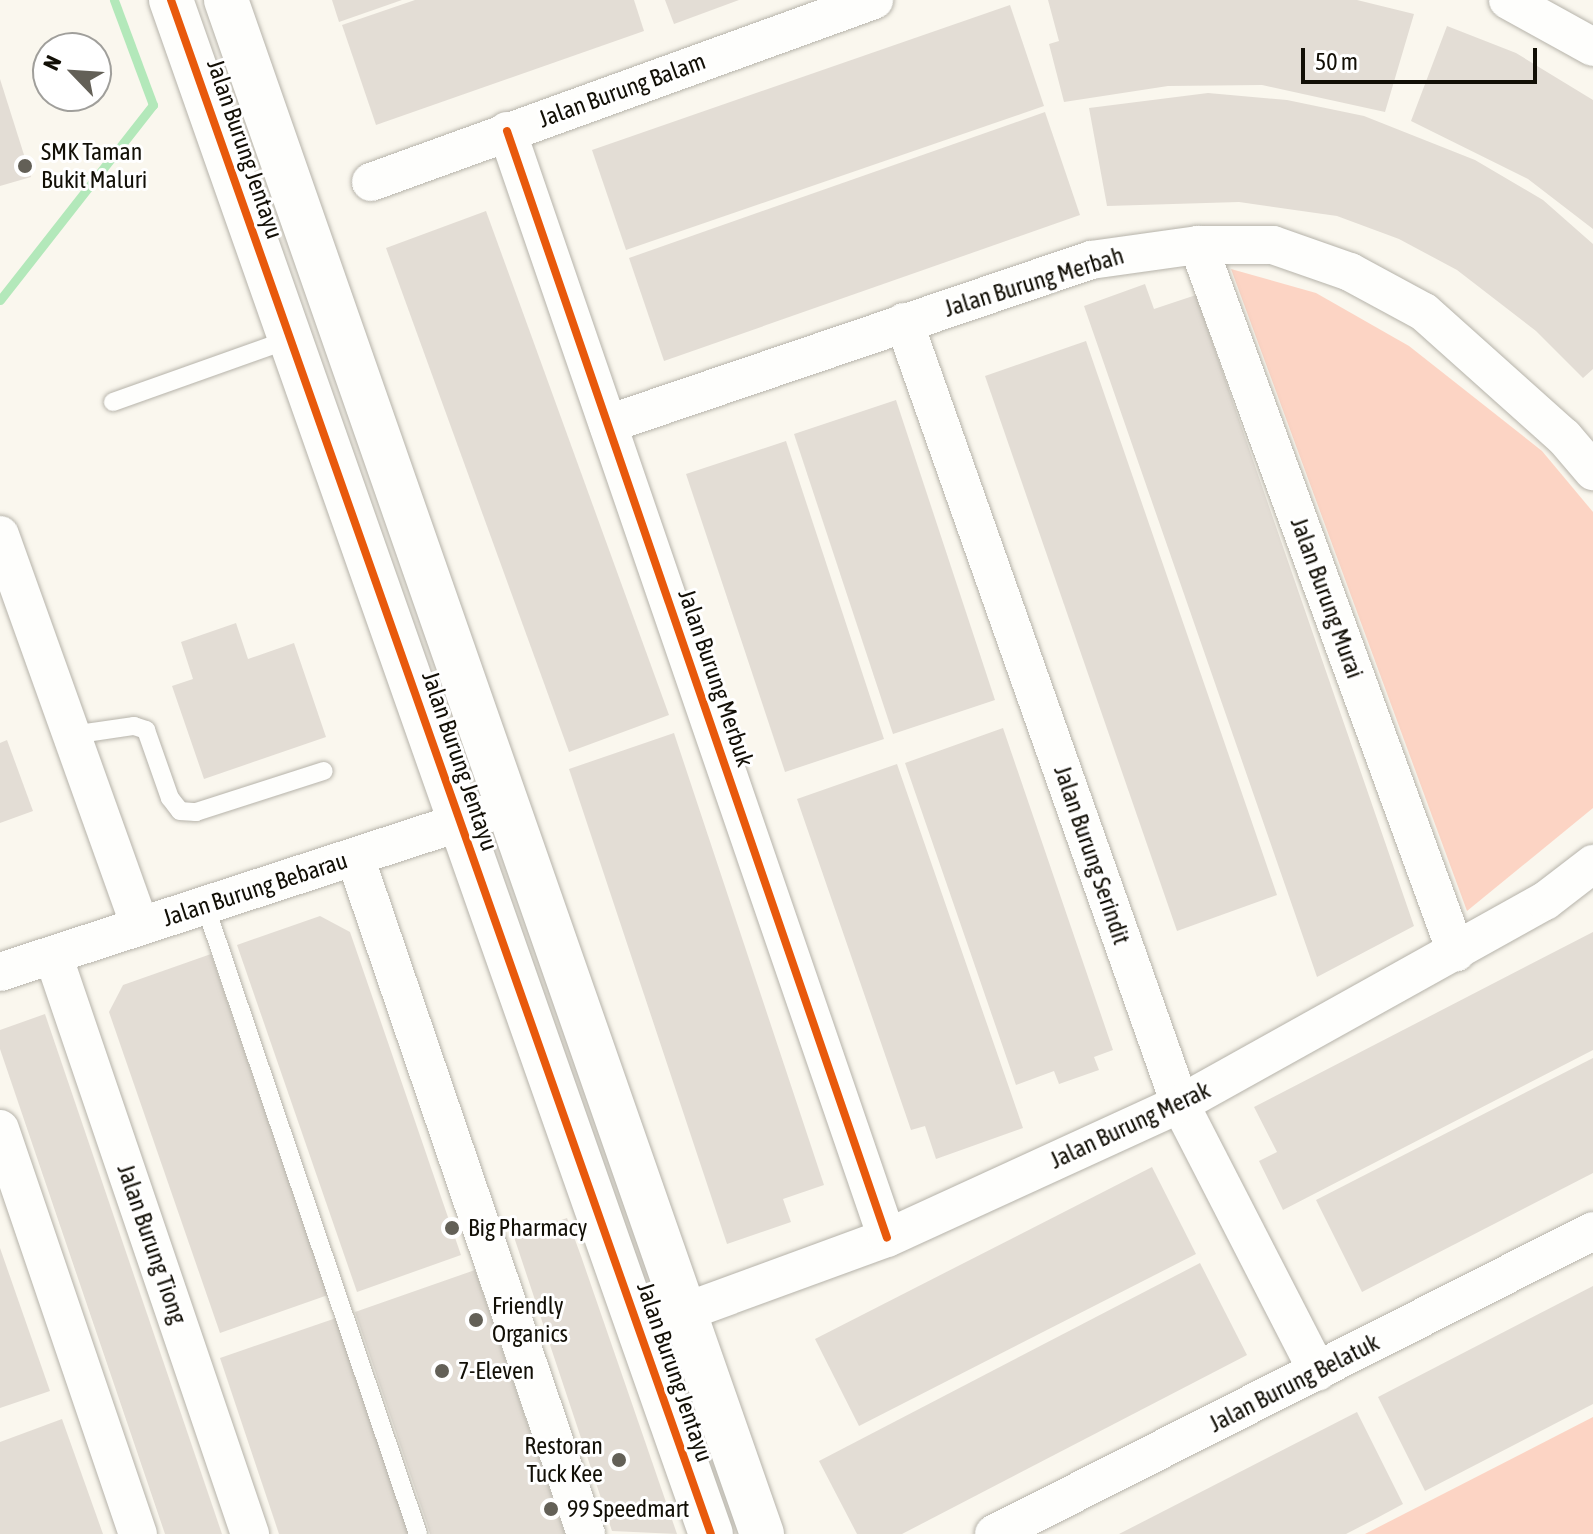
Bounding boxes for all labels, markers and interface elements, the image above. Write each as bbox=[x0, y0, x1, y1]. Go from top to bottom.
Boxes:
north arrow bbox=[32, 32, 112, 112]
scale bar bbox=[1305, 32, 1541, 82]
street label: Jalan Burung Balam bbox=[535, 46, 709, 134]
text: 50 m bbox=[1315, 48, 1358, 75]
text: N bbox=[38, 51, 67, 74]
street label: Jalan Burung Jentayu bbox=[201, 55, 289, 243]
place label: SMK Taman Bukit Maluri bbox=[41, 138, 147, 194]
marker: SMK Taman Bukit Maluri bbox=[16, 157, 34, 175]
street label: Jalan Burung Merbah bbox=[941, 241, 1127, 323]
street label: Jalan Burung Murai bbox=[1285, 514, 1369, 682]
street label: Jalan Burung Merbuk bbox=[672, 585, 760, 771]
street label: Jalan Burung Jentayu bbox=[416, 667, 504, 855]
street label: Jalan Burung Serindit bbox=[1048, 762, 1136, 948]
street label: Jalan Burung Bebarau bbox=[159, 846, 351, 932]
street label: Jalan Burung Merak bbox=[1045, 1075, 1215, 1175]
street label: Jalan Burung Tiong bbox=[111, 1160, 193, 1328]
place label: Big Pharmacy bbox=[468, 1214, 587, 1242]
marker: Big Pharmacy bbox=[443, 1219, 461, 1237]
street label: Jalan Burung Jentayu bbox=[631, 1278, 719, 1466]
place label: Friendly Organics bbox=[492, 1292, 568, 1348]
marker: Friendly Organics bbox=[467, 1311, 485, 1329]
street label: Jalan Burung Belatuk bbox=[1204, 1328, 1384, 1438]
place label: 7-Eleven bbox=[458, 1357, 534, 1385]
marker: 7-Eleven bbox=[433, 1362, 451, 1380]
place label: Restoran Tuck Kee bbox=[524, 1432, 603, 1488]
marker: Restoran Tuck Kee bbox=[610, 1451, 628, 1469]
place label: 99 Speedmart bbox=[567, 1495, 689, 1523]
marker: 99 Speedmart bbox=[542, 1500, 560, 1518]

